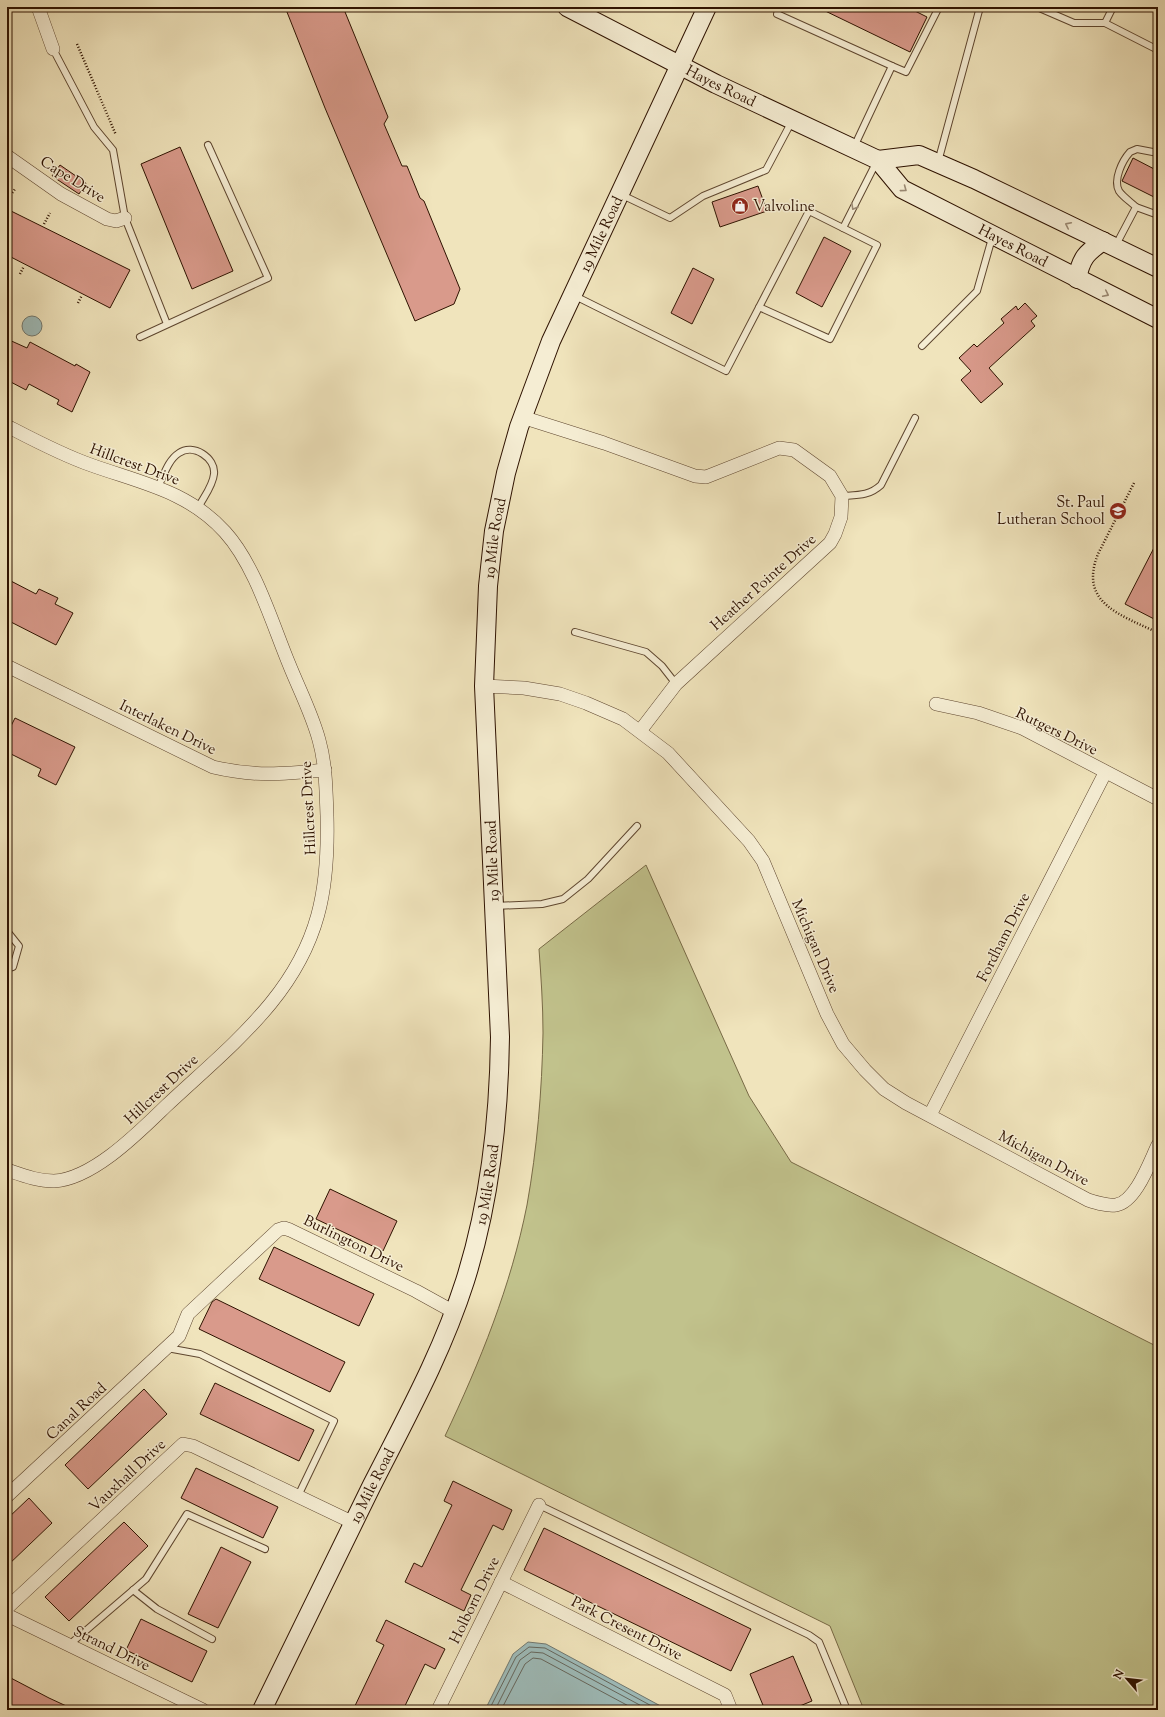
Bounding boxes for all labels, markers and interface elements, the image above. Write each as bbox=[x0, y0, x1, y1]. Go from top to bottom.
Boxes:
street label: Hayes Road bbox=[682, 61, 759, 113]
street label: Cape Drive bbox=[36, 152, 109, 209]
one-way arrow bbox=[899, 184, 906, 191]
street label: 19 Mile Road bbox=[576, 193, 629, 276]
shop icon: Valvoline bbox=[730, 196, 750, 216]
place label: Valvoline bbox=[753, 197, 815, 218]
one-way arrow bbox=[852, 203, 859, 210]
street label: Hayes Road bbox=[974, 220, 1051, 274]
one-way arrow bbox=[1064, 222, 1072, 229]
one-way arrow bbox=[1102, 289, 1109, 296]
street label: Hillcrest Drive bbox=[87, 439, 182, 491]
place label: St. Paul Lutheran School bbox=[997, 493, 1105, 531]
street label: 19 Mile Road bbox=[480, 496, 513, 580]
school or university icon: St. Paul Lutheran School bbox=[1108, 501, 1128, 521]
street label: Heather Pointe Drive bbox=[707, 530, 821, 636]
street label: Interlaken Drive bbox=[115, 696, 219, 761]
street label: Rutgers Drive bbox=[1012, 703, 1101, 761]
street label: Hillcrest Drive bbox=[297, 760, 322, 855]
street label: 19 Mile Road bbox=[482, 819, 505, 902]
street label: Fordham Drive bbox=[973, 889, 1036, 986]
street label: Michigan Drive bbox=[785, 896, 844, 997]
street label: Hillcrest Drive bbox=[120, 1050, 204, 1130]
street label: Michigan Drive bbox=[994, 1127, 1092, 1192]
street label: 19 Mile Road bbox=[471, 1143, 505, 1227]
street label: Burlington Drive bbox=[299, 1211, 407, 1278]
street label: Canal Road bbox=[42, 1378, 112, 1446]
street label: Vauxhall Drive bbox=[85, 1435, 171, 1517]
street label: 19 Mile Road bbox=[346, 1445, 401, 1527]
street label: Holborn Drive bbox=[445, 1554, 505, 1648]
street label: Park Cresent Drive bbox=[567, 1592, 686, 1666]
street label: Strand Drive bbox=[69, 1622, 153, 1677]
north arrow bbox=[1107, 1659, 1147, 1699]
text: N bbox=[1109, 1667, 1128, 1683]

